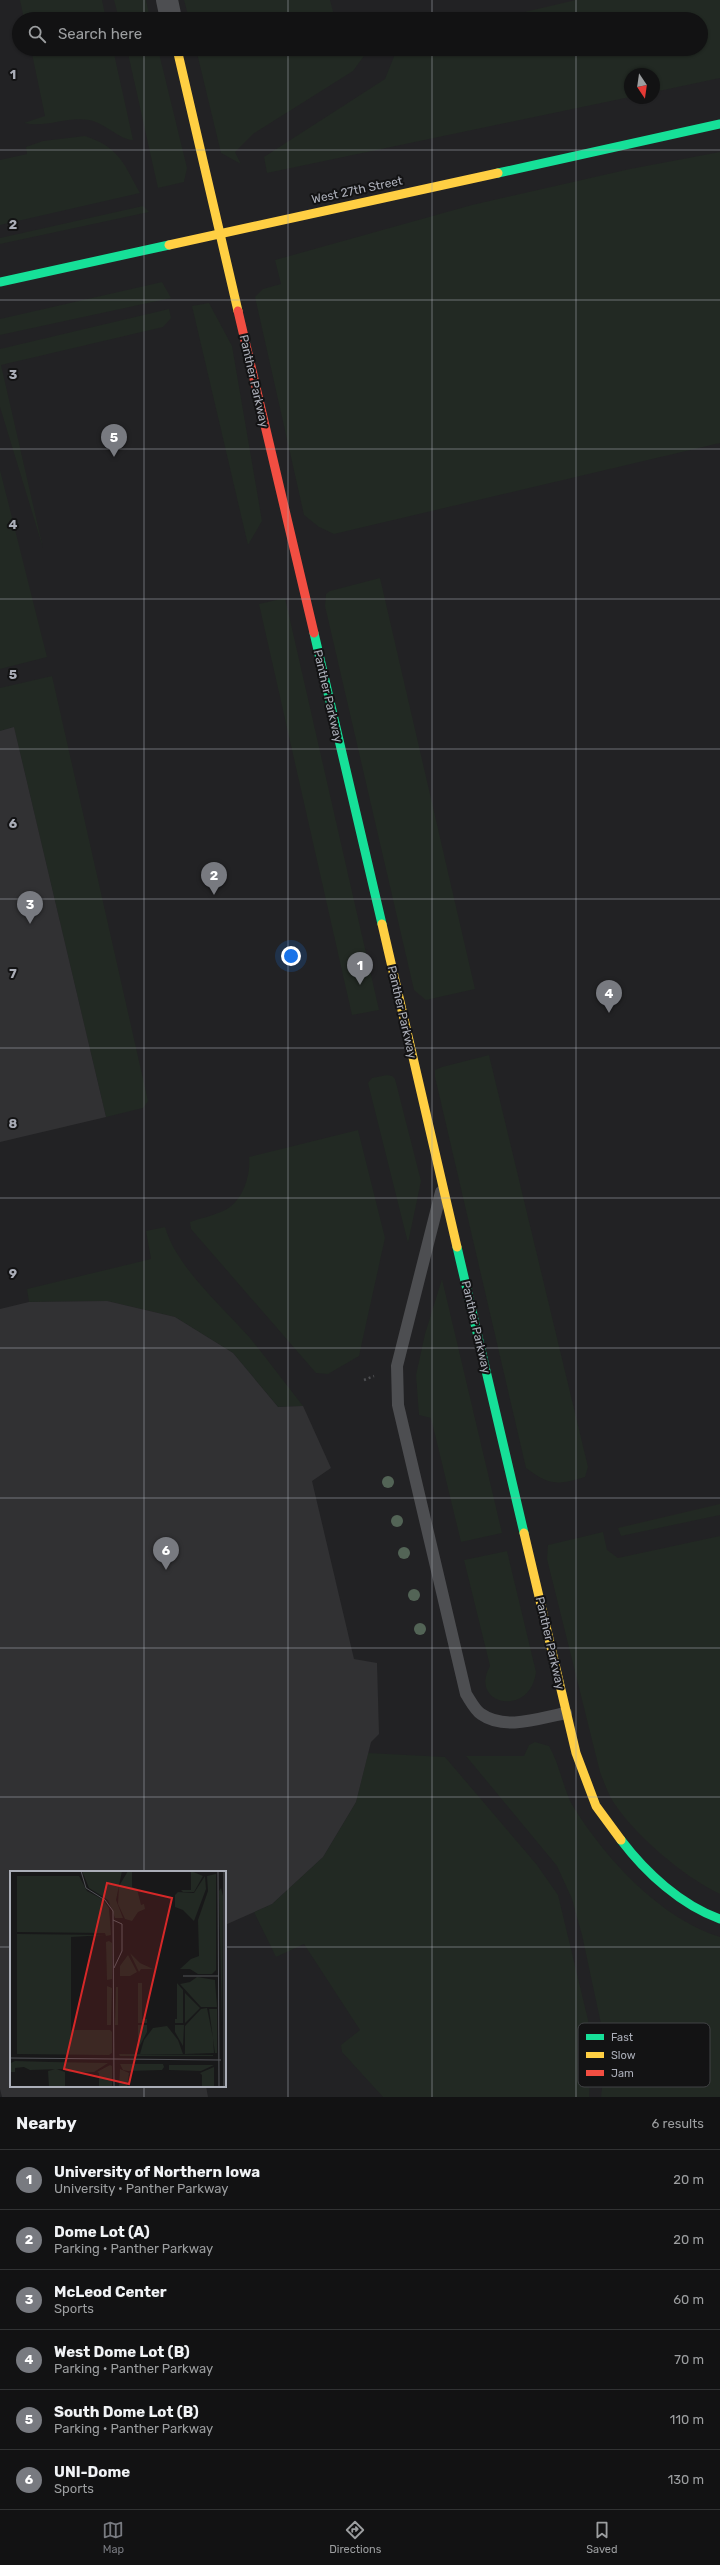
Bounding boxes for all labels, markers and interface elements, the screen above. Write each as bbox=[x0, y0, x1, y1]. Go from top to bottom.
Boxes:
search box bbox=[12, 12, 708, 56]
icon: search bbox=[26, 23, 48, 45]
text: Search here bbox=[58, 25, 142, 43]
text: 1 bbox=[10, 67, 16, 82]
north arrow bbox=[624, 68, 660, 104]
street label: West 27th Street bbox=[310, 173, 404, 206]
text: 2 bbox=[9, 217, 17, 232]
street label: Panther Parkway bbox=[237, 333, 272, 429]
text: 3 bbox=[9, 367, 18, 382]
pin: 5 bbox=[101, 424, 127, 457]
text: 4 bbox=[9, 517, 18, 532]
street label: Panther Parkway bbox=[311, 648, 346, 744]
text: 5 bbox=[9, 667, 17, 682]
text: 6 bbox=[9, 816, 18, 831]
pin: 2 bbox=[201, 862, 227, 895]
pin: 3 bbox=[17, 891, 43, 924]
your location bbox=[281, 946, 301, 966]
pin: 1 bbox=[347, 952, 373, 985]
street label: Panther Parkway bbox=[385, 964, 420, 1060]
text: 7 bbox=[9, 966, 17, 981]
pin: 4 bbox=[596, 980, 622, 1013]
text: 8 bbox=[9, 1116, 18, 1131]
text: 9 bbox=[9, 1266, 17, 1281]
street label: Panther Parkway bbox=[459, 1279, 494, 1375]
pin: 6 bbox=[153, 1537, 179, 1570]
street label: Panther Parkway bbox=[533, 1595, 568, 1691]
inset map bbox=[10, 1871, 226, 2087]
legend bbox=[578, 2023, 710, 2087]
text: Fast bbox=[611, 2031, 634, 2044]
text: Slow bbox=[611, 2049, 636, 2062]
text: Jam bbox=[611, 2067, 634, 2080]
text: Nearby bbox=[16, 2113, 77, 2133]
text: 6 results bbox=[652, 2116, 704, 2131]
text: University of Northern Iowa bbox=[54, 2163, 260, 2181]
text: 1 bbox=[26, 2172, 32, 2187]
text: 20 m bbox=[673, 2172, 704, 2187]
text: University · Panther Parkway bbox=[54, 2181, 228, 2196]
text: Dome Lot (A) bbox=[54, 2223, 150, 2241]
text: 2 bbox=[25, 2232, 33, 2247]
text: 20 m bbox=[673, 2232, 704, 2247]
text: Parking · Panther Parkway bbox=[54, 2241, 213, 2256]
text: McLeod Center bbox=[54, 2283, 167, 2301]
text: 3 bbox=[25, 2292, 33, 2307]
text: 60 m bbox=[673, 2292, 704, 2307]
text: Sports bbox=[54, 2301, 94, 2316]
text: West Dome Lot (B) bbox=[54, 2343, 190, 2361]
text: 4 bbox=[25, 2352, 33, 2367]
text: 70 m bbox=[674, 2352, 704, 2367]
text: Parking · Panther Parkway bbox=[54, 2361, 213, 2376]
text: South Dome Lot (B) bbox=[54, 2403, 199, 2421]
text: 5 bbox=[25, 2412, 33, 2427]
text: 110 m bbox=[670, 2412, 704, 2427]
text: Parking · Panther Parkway bbox=[54, 2421, 213, 2436]
text: UNI-Dome bbox=[54, 2463, 130, 2481]
text: 6 bbox=[25, 2472, 33, 2487]
text: 130 m bbox=[668, 2472, 704, 2487]
text: Sports bbox=[54, 2481, 94, 2496]
tab: Map bbox=[102, 2519, 124, 2556]
tab: Directions bbox=[329, 2519, 381, 2556]
tab: Saved bbox=[586, 2519, 618, 2556]

